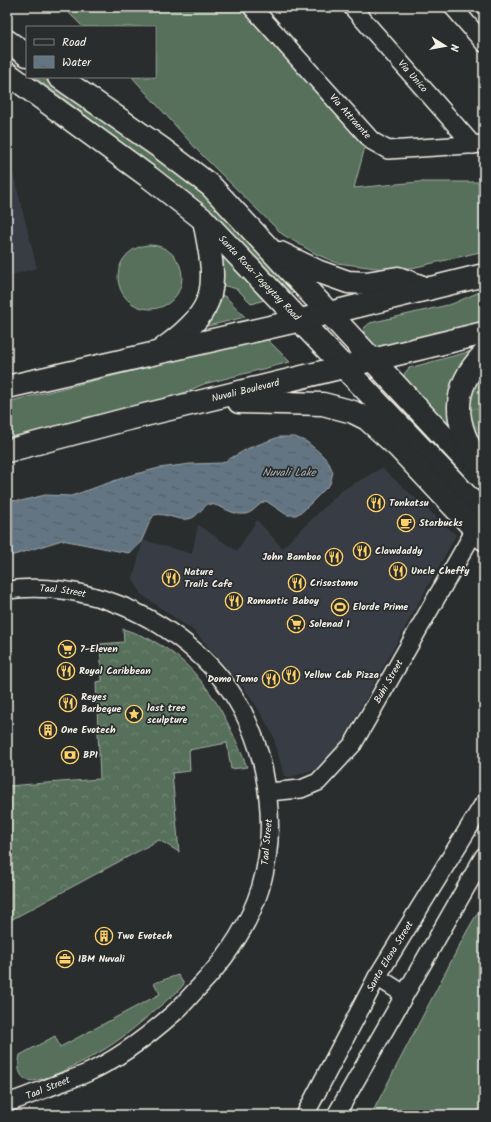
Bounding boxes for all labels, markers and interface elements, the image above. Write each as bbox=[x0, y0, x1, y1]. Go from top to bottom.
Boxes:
legend bbox=[26, 26, 156, 78]
north arrow bbox=[425, 26, 465, 66]
text: Road bbox=[62, 33, 87, 52]
text: N bbox=[444, 43, 463, 53]
text: Water bbox=[62, 53, 92, 72]
street label: Via Unico bbox=[394, 56, 432, 97]
street label: Via Attraente bbox=[325, 90, 375, 143]
street label: Santa Rosa-Tagaytay Road bbox=[214, 231, 305, 325]
street label: Nuvali Boulevard bbox=[210, 374, 282, 407]
water label: Nuvali Lake bbox=[262, 464, 317, 482]
restaurant icon: Tonkatsu bbox=[366, 493, 386, 513]
place label: Tonkatsu bbox=[389, 495, 429, 511]
cafe icon: Starbucks bbox=[396, 513, 416, 533]
place label: Starbucks bbox=[419, 515, 463, 531]
restaurant icon: Clawdaddy bbox=[352, 541, 372, 561]
place label: Clawdaddy bbox=[375, 543, 423, 559]
restaurant icon: John Bamboo bbox=[324, 547, 344, 567]
place label: John Bamboo bbox=[262, 549, 321, 565]
restaurant icon: Uncle Cheffy bbox=[388, 561, 408, 581]
place label: Uncle Cheffy bbox=[411, 563, 470, 579]
place label: Nature Trails Cafe bbox=[184, 564, 233, 592]
restaurant icon: Nature Trails Cafe bbox=[161, 568, 181, 588]
restaurant icon: Crisostomo bbox=[287, 573, 307, 593]
place label: Crisostomo bbox=[310, 575, 359, 591]
street label: Taal Street bbox=[39, 580, 88, 602]
restaurant icon: Romantic Baboy bbox=[224, 591, 244, 611]
place label: Romantic Baboy bbox=[247, 593, 320, 609]
sports icon: Elorde Prime bbox=[330, 597, 350, 617]
place label: Elorde Prime bbox=[353, 599, 408, 615]
supermarket icon: Solenad 1 bbox=[286, 614, 306, 634]
place label: Solenad 1 bbox=[309, 616, 350, 632]
supermarket icon: 7-Eleven bbox=[57, 639, 77, 659]
place label: 7-Eleven bbox=[80, 641, 118, 657]
street label: Buhi Street bbox=[370, 657, 408, 707]
restaurant icon: Royal Caribbean bbox=[56, 661, 76, 681]
place label: Royal Caribbean bbox=[79, 663, 151, 679]
restaurant icon: Yellow Cab Pizza bbox=[281, 665, 301, 685]
place label: Yellow Cab Pizza bbox=[304, 667, 379, 683]
restaurant icon: Domo Tomo bbox=[261, 669, 281, 689]
place label: Domo Tomo bbox=[207, 671, 258, 687]
place label: Reyes Barbeque bbox=[81, 689, 122, 717]
restaurant icon: Reyes Barbeque bbox=[58, 693, 78, 713]
place label: last tree sculpture bbox=[147, 700, 187, 728]
place icon: last tree sculpture bbox=[124, 704, 144, 724]
building icon: One Evotech bbox=[38, 720, 58, 740]
place label: One Evotech bbox=[61, 722, 116, 738]
bank icon: BPI bbox=[60, 745, 80, 765]
place label: BPI bbox=[83, 747, 98, 763]
street label: Taal Street bbox=[257, 818, 277, 866]
street label: Santa Elena Street bbox=[363, 918, 418, 995]
building icon: Two Evotech bbox=[94, 926, 114, 946]
place label: Two Evotech bbox=[117, 928, 173, 944]
office icon: IBM Nuvali bbox=[55, 949, 75, 969]
place label: IBM Nuvali bbox=[78, 951, 125, 967]
street label: Taal Street bbox=[23, 1072, 73, 1104]

